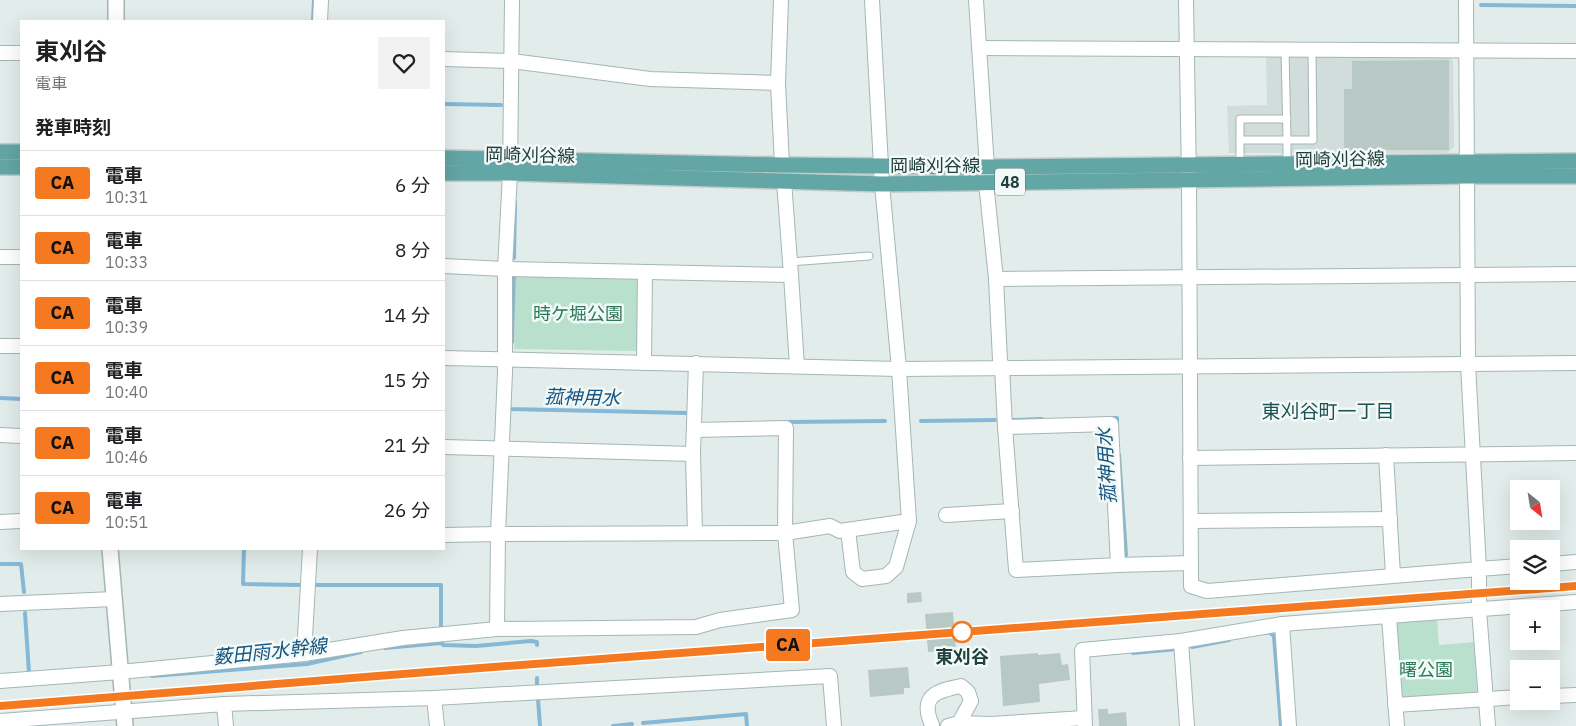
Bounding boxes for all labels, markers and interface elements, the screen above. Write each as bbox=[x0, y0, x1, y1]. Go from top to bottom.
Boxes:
text: 東刈谷 bbox=[35, 35, 107, 67]
button: heart bbox=[378, 37, 430, 89]
text: 電車 bbox=[35, 73, 67, 93]
text: 発車時刻 bbox=[35, 115, 111, 139]
street label: 岡崎刈谷線 bbox=[485, 143, 575, 167]
street label: 岡崎刈谷線 bbox=[1295, 147, 1385, 171]
street label: 岡崎刈谷線 bbox=[890, 154, 980, 177]
text: 電車 bbox=[105, 163, 143, 187]
road number: 48 bbox=[995, 168, 1025, 196]
text: CA bbox=[51, 171, 74, 194]
text: 6 分 bbox=[395, 173, 430, 197]
text: 10:31 bbox=[105, 187, 148, 207]
text: 電車 bbox=[105, 228, 143, 252]
text: CA bbox=[51, 236, 74, 259]
text: 8 分 bbox=[395, 238, 430, 262]
text: 10:33 bbox=[105, 252, 148, 272]
text: 電車 bbox=[105, 293, 143, 317]
text: CA bbox=[51, 301, 74, 324]
park label: 時ケ堀公園 bbox=[533, 302, 623, 325]
text: 14 分 bbox=[384, 303, 430, 327]
text: 10:39 bbox=[105, 317, 148, 337]
text: 電車 bbox=[105, 358, 143, 382]
text: CA bbox=[51, 366, 74, 389]
text: 15 分 bbox=[384, 368, 430, 392]
text: 10:40 bbox=[105, 382, 148, 402]
water label: 菰神用水 bbox=[544, 384, 622, 410]
district label: 東刈谷町一丁目 bbox=[1261, 399, 1395, 423]
text: 電車 bbox=[105, 423, 143, 447]
water label: 菰神用水 bbox=[1091, 425, 1121, 505]
text: CA bbox=[51, 431, 74, 454]
text: 21 分 bbox=[384, 433, 430, 457]
text: 10:46 bbox=[105, 447, 148, 467]
north arrow bbox=[1510, 480, 1560, 530]
map controls bbox=[1510, 480, 1560, 710]
text: 電車 bbox=[105, 488, 143, 512]
text: CA bbox=[51, 496, 74, 519]
text: 26 分 bbox=[384, 498, 430, 522]
text: 10:51 bbox=[105, 512, 148, 532]
button: layers bbox=[1510, 540, 1560, 590]
button: + bbox=[1510, 600, 1560, 650]
marker: 東刈谷 bbox=[951, 621, 973, 643]
line badge: CA bbox=[766, 629, 810, 661]
water label: 薮田雨水幹線 bbox=[212, 633, 330, 669]
text: CA bbox=[776, 633, 800, 656]
place label: 東刈谷 bbox=[935, 645, 989, 668]
park label: 曙公園 bbox=[1399, 658, 1453, 681]
button: − bbox=[1510, 660, 1560, 710]

